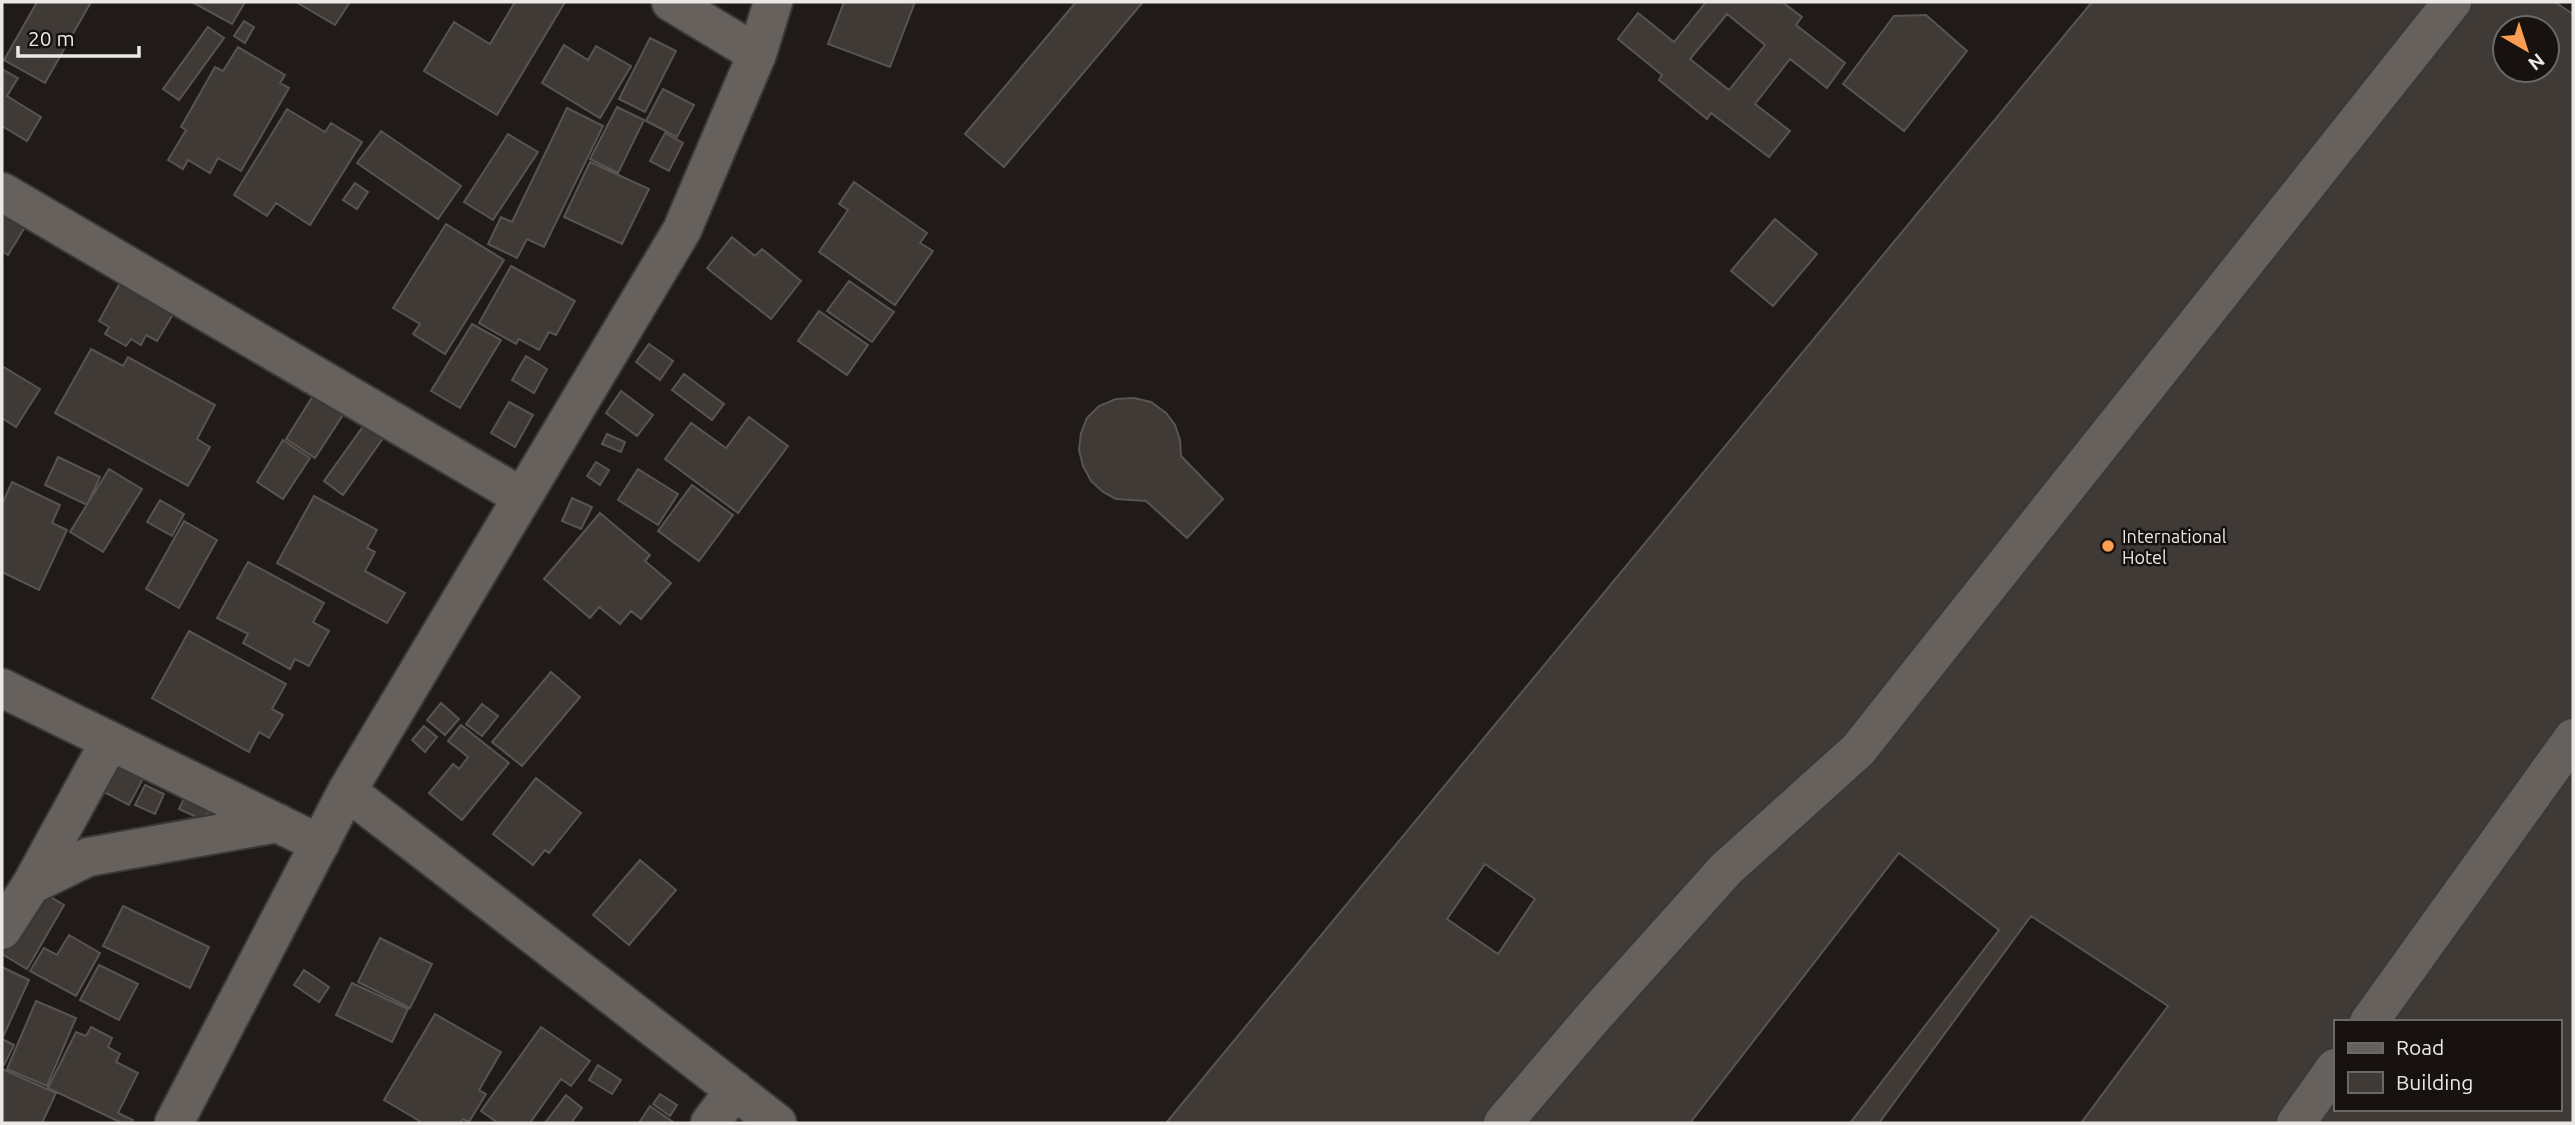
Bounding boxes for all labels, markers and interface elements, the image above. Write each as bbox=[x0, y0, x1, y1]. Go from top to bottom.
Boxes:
scale bar bbox=[18, 14, 138, 58]
north arrow bbox=[2491, 14, 2561, 84]
text: 20 m bbox=[28, 26, 75, 50]
text: N bbox=[2524, 49, 2549, 75]
place label: International Hotel bbox=[2122, 526, 2227, 567]
marker: International Hotel bbox=[2100, 538, 2116, 554]
legend bbox=[2334, 1020, 2561, 1111]
text: Road bbox=[2396, 1035, 2444, 1059]
text: Building bbox=[2396, 1070, 2473, 1094]

